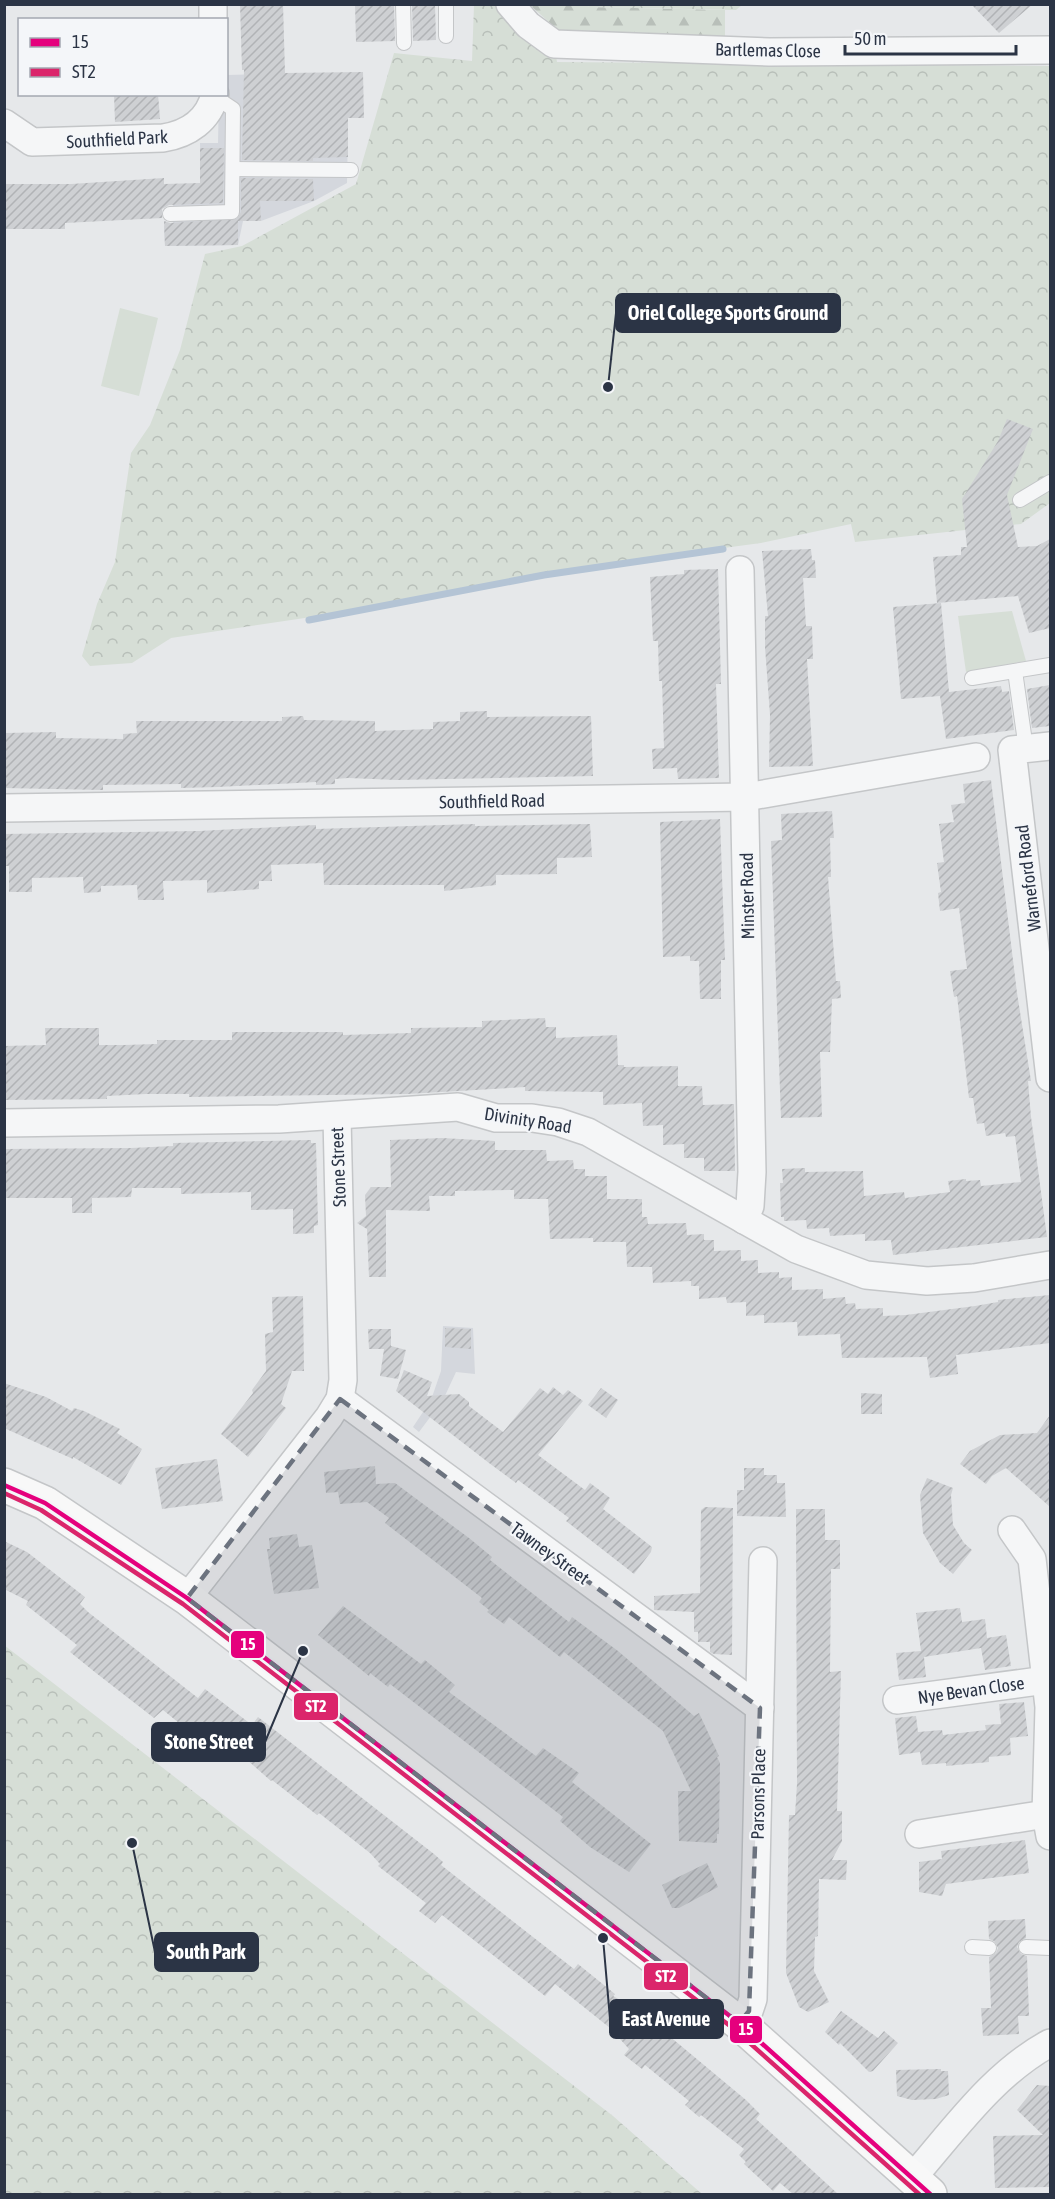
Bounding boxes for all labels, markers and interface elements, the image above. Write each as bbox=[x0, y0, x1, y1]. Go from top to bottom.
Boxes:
legend bbox=[18, 18, 228, 96]
scale bar bbox=[845, 18, 1016, 56]
text: 50 m bbox=[854, 28, 886, 49]
text: 15 bbox=[72, 31, 89, 52]
street label: Bartlemas Close bbox=[715, 39, 821, 61]
text: ST2 bbox=[72, 61, 96, 82]
street label: Southfield Park bbox=[66, 126, 168, 152]
callout: Oriel College Sports Ground bbox=[616, 294, 840, 332]
text: Oriel College Sports Ground bbox=[628, 301, 828, 324]
street label: Southfield Road bbox=[439, 790, 545, 812]
street label: Warneford Road bbox=[1011, 824, 1045, 932]
street label: Minster Road bbox=[736, 853, 758, 939]
street label: Divinity Road bbox=[483, 1103, 573, 1137]
street label: Stone Street bbox=[326, 1127, 350, 1207]
street label: Tawney Street bbox=[507, 1518, 593, 1588]
line badge: 15 bbox=[230, 1630, 265, 1659]
text: 15 bbox=[240, 1635, 256, 1653]
street label: Nye Bevan Close bbox=[916, 1672, 1026, 1708]
line badge: ST2 bbox=[293, 1692, 339, 1721]
text: ST2 bbox=[305, 1697, 327, 1715]
callout: Stone Street bbox=[152, 1723, 265, 1761]
text: Stone Street bbox=[165, 1730, 254, 1753]
street label: Parsons Place bbox=[747, 1748, 769, 1840]
callout: South Park bbox=[155, 1933, 258, 1971]
text: South Park bbox=[166, 1940, 246, 1963]
line badge: ST2 bbox=[643, 1962, 689, 1991]
text: ST2 bbox=[655, 1967, 677, 1985]
callout: East Avenue bbox=[610, 2000, 723, 2038]
text: East Avenue bbox=[622, 2007, 710, 2030]
line badge: 15 bbox=[729, 2015, 763, 2044]
text: 15 bbox=[738, 2020, 754, 2038]

